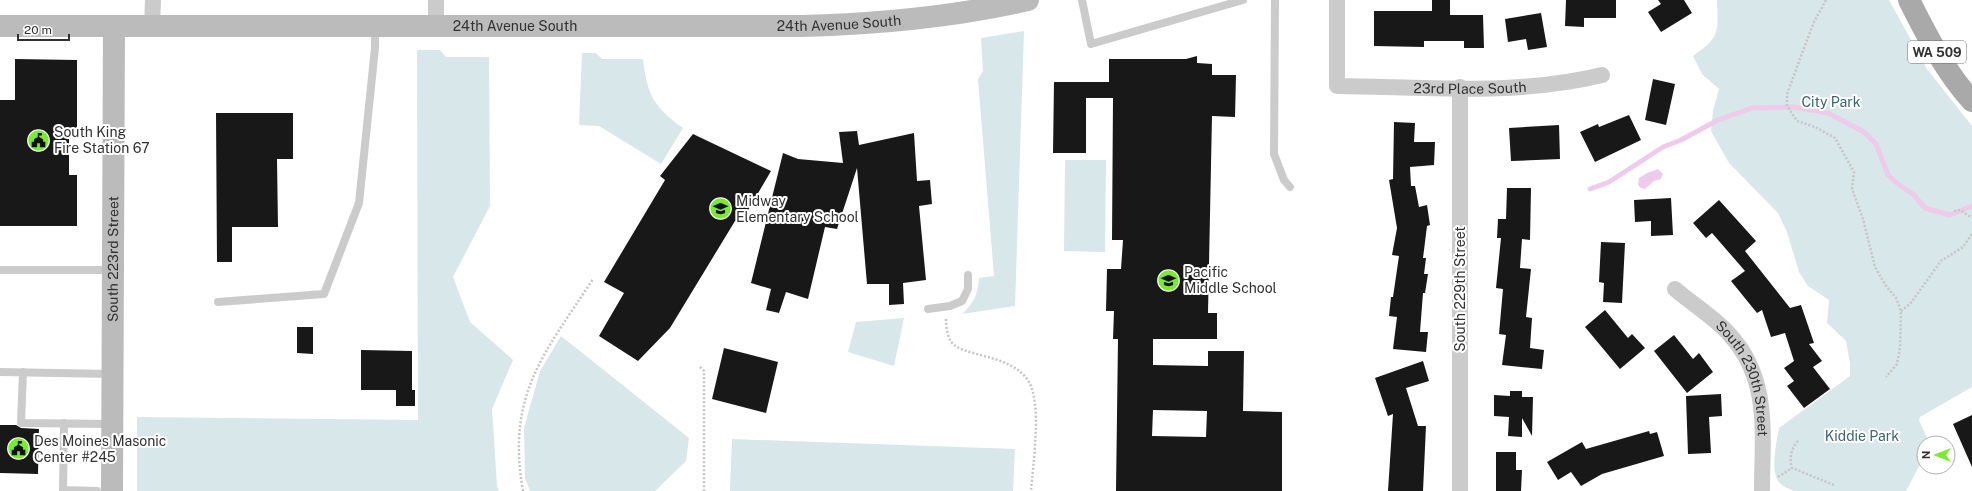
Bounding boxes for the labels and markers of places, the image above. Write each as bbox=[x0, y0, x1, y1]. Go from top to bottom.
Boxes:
place label: South King Fire Station 67 bbox=[54, 124, 150, 156]
public building icon: South King Fire Station 67 bbox=[25, 127, 51, 153]
place label: Midway Elementary School bbox=[736, 193, 859, 225]
school or university icon: Midway Elementary School bbox=[707, 196, 733, 222]
place label: Pacific Middle School bbox=[1184, 264, 1277, 296]
school or university icon: Pacific Middle School bbox=[1156, 267, 1182, 293]
place label: Des Moines Masonic Center #245 bbox=[34, 433, 166, 465]
public building icon: Des Moines Masonic Center #245 bbox=[6, 436, 32, 462]

